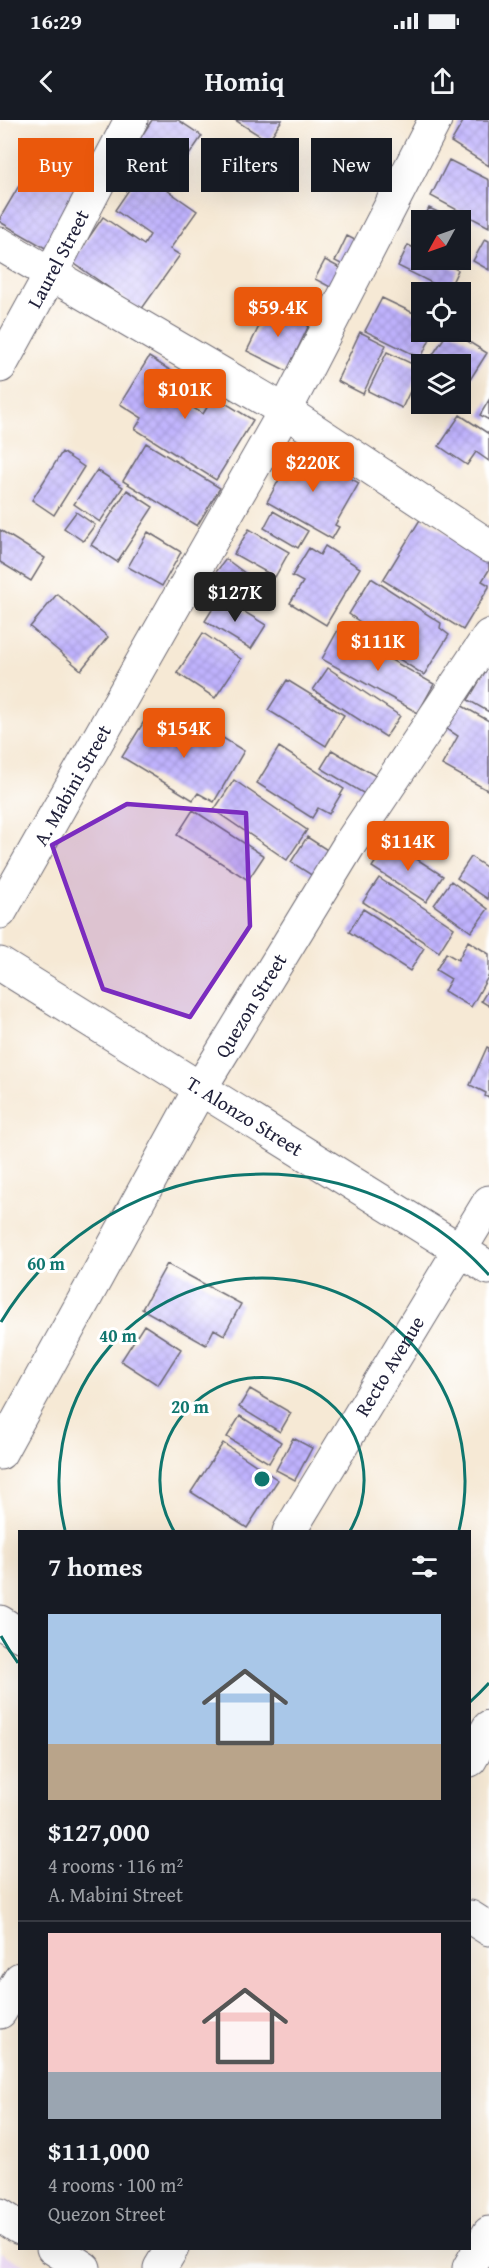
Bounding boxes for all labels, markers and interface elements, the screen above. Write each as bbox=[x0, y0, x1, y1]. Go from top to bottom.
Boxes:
text: 16:29 bbox=[30, 5, 82, 37]
text: Homiq bbox=[205, 61, 284, 101]
icon: back bbox=[30, 65, 63, 98]
icon: share bbox=[426, 65, 459, 98]
chip: Buy bbox=[18, 138, 94, 192]
chip: Rent bbox=[106, 138, 189, 192]
chip: Filters bbox=[201, 138, 299, 192]
chip: New bbox=[311, 138, 392, 192]
street label: Laurel Street bbox=[20, 204, 96, 313]
north arrow bbox=[411, 210, 471, 270]
map controls bbox=[411, 210, 471, 414]
button: locate bbox=[411, 282, 471, 342]
pin: $59.4K bbox=[229, 287, 327, 338]
text: $59.4K bbox=[248, 292, 308, 321]
button: layers bbox=[411, 354, 471, 414]
pin: $101K bbox=[143, 369, 227, 420]
text: $101K bbox=[158, 374, 212, 403]
pin: $220K bbox=[271, 442, 355, 493]
text: $220K bbox=[286, 447, 340, 476]
pin: $127K bbox=[193, 572, 277, 623]
text: $127K bbox=[208, 577, 262, 606]
pin: $111K bbox=[336, 621, 420, 672]
text: $111K bbox=[351, 626, 405, 655]
pin: $154K bbox=[142, 708, 226, 759]
text: $154K bbox=[157, 713, 211, 742]
street label: A. Mabini Street bbox=[26, 719, 118, 851]
pin: $114K bbox=[366, 821, 450, 872]
text: $114K bbox=[381, 826, 435, 855]
street label: Quezon Street bbox=[207, 948, 293, 1063]
street label: T. Alonzo Street bbox=[181, 1068, 309, 1163]
text: 60 m bbox=[27, 1250, 66, 1277]
street label: Recto Avenue bbox=[347, 1310, 431, 1422]
text: 40 m bbox=[99, 1322, 138, 1349]
text: 20 m bbox=[171, 1393, 210, 1420]
centre of rings bbox=[252, 1469, 272, 1489]
text: 7 homes bbox=[48, 1547, 143, 1586]
icon: filters bbox=[408, 1550, 441, 1583]
icon: home bbox=[191, 1653, 299, 1761]
text: $127,000 bbox=[48, 1812, 150, 1851]
text: 4 rooms · 116 m² bbox=[48, 1851, 183, 1880]
text: A. Mabini Street bbox=[48, 1880, 183, 1909]
icon: home bbox=[191, 1972, 299, 2080]
text: $111,000 bbox=[48, 2131, 150, 2170]
text: 4 rooms · 100 m² bbox=[48, 2170, 183, 2199]
text: Quezon Street bbox=[48, 2199, 166, 2228]

